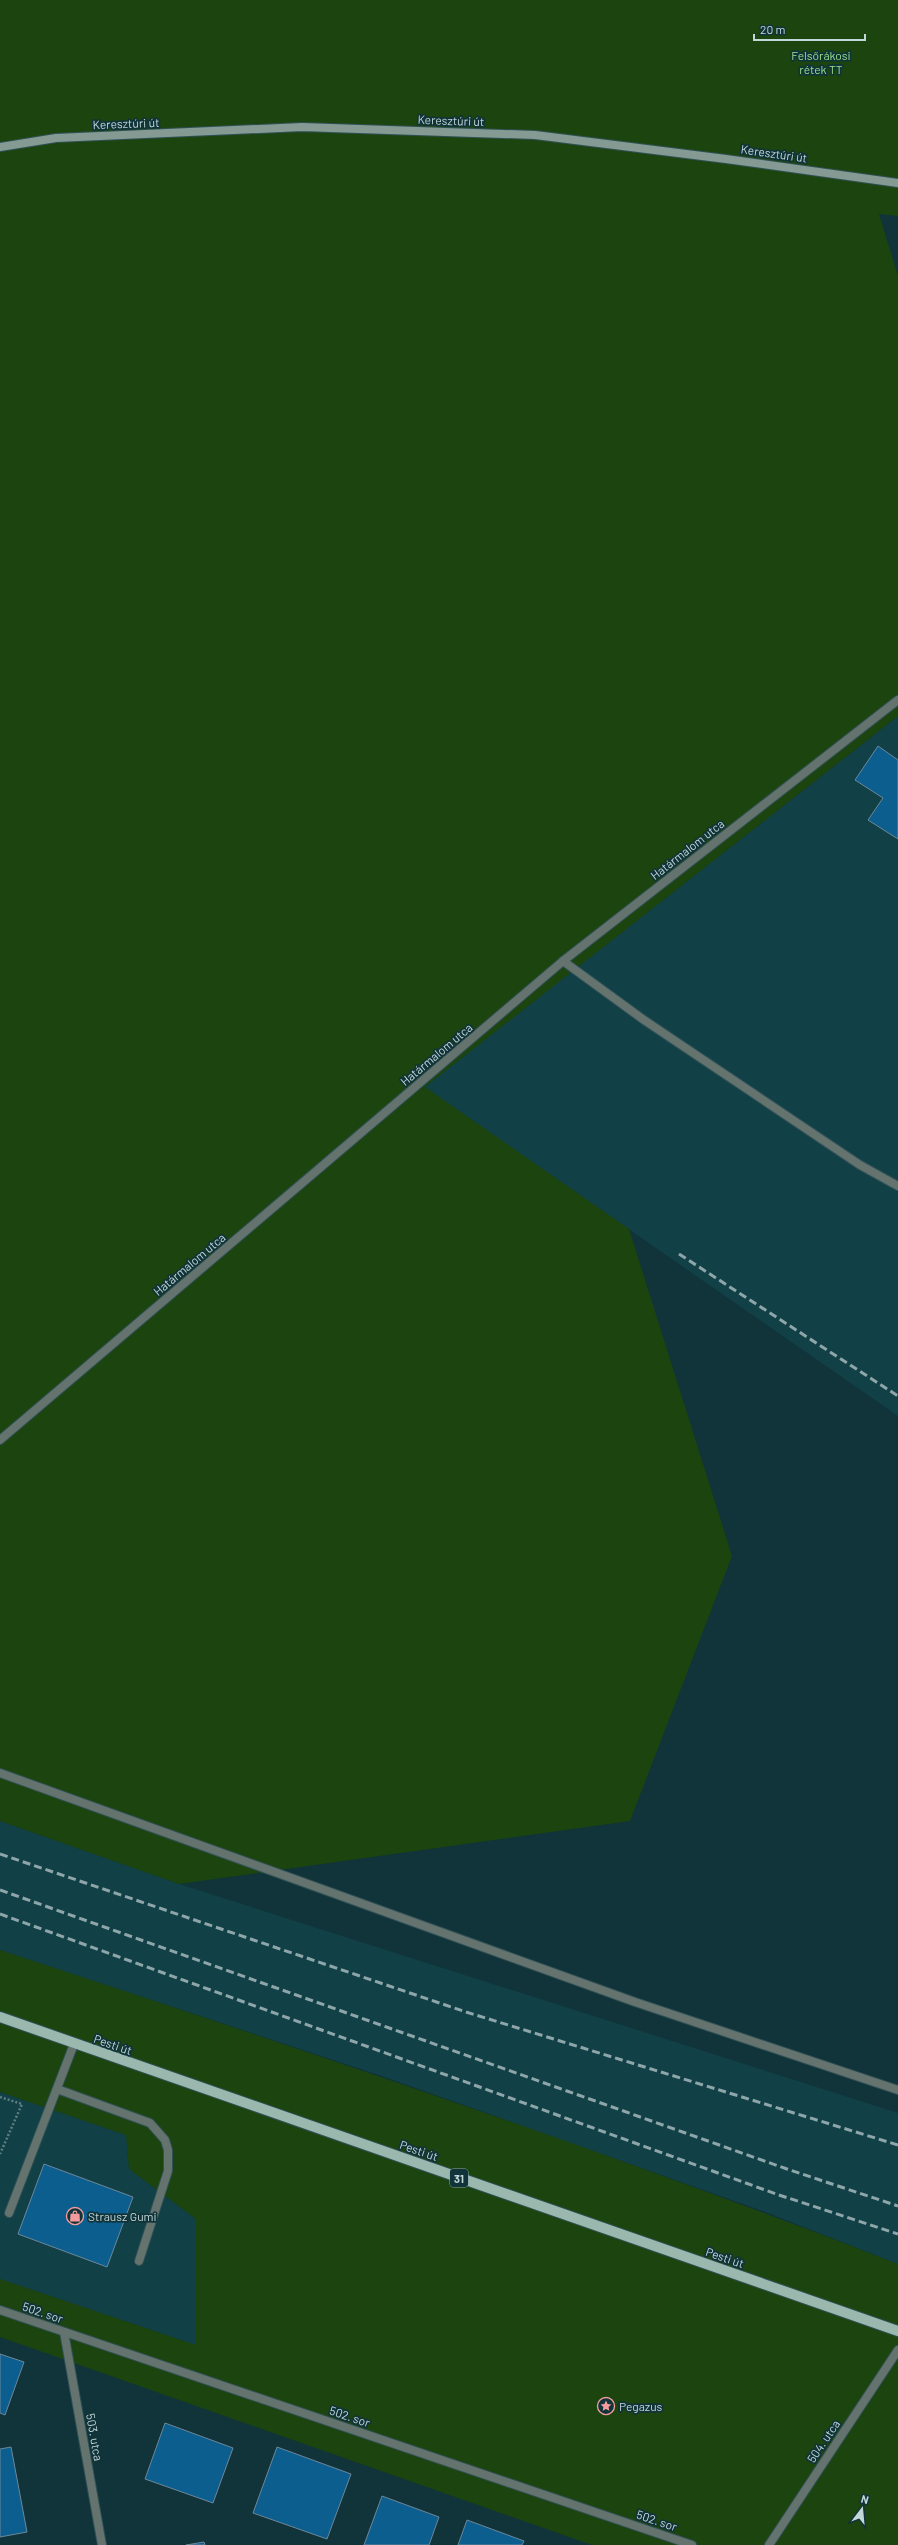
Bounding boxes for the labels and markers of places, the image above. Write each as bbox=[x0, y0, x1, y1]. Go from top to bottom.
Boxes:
shop icon: Strausz Gumi bbox=[65, 2206, 85, 2226]
place label: Strausz Gumi bbox=[88, 2209, 157, 2223]
place icon: Pegazus bbox=[596, 2396, 616, 2416]
place label: Pegazus bbox=[619, 2399, 663, 2413]

